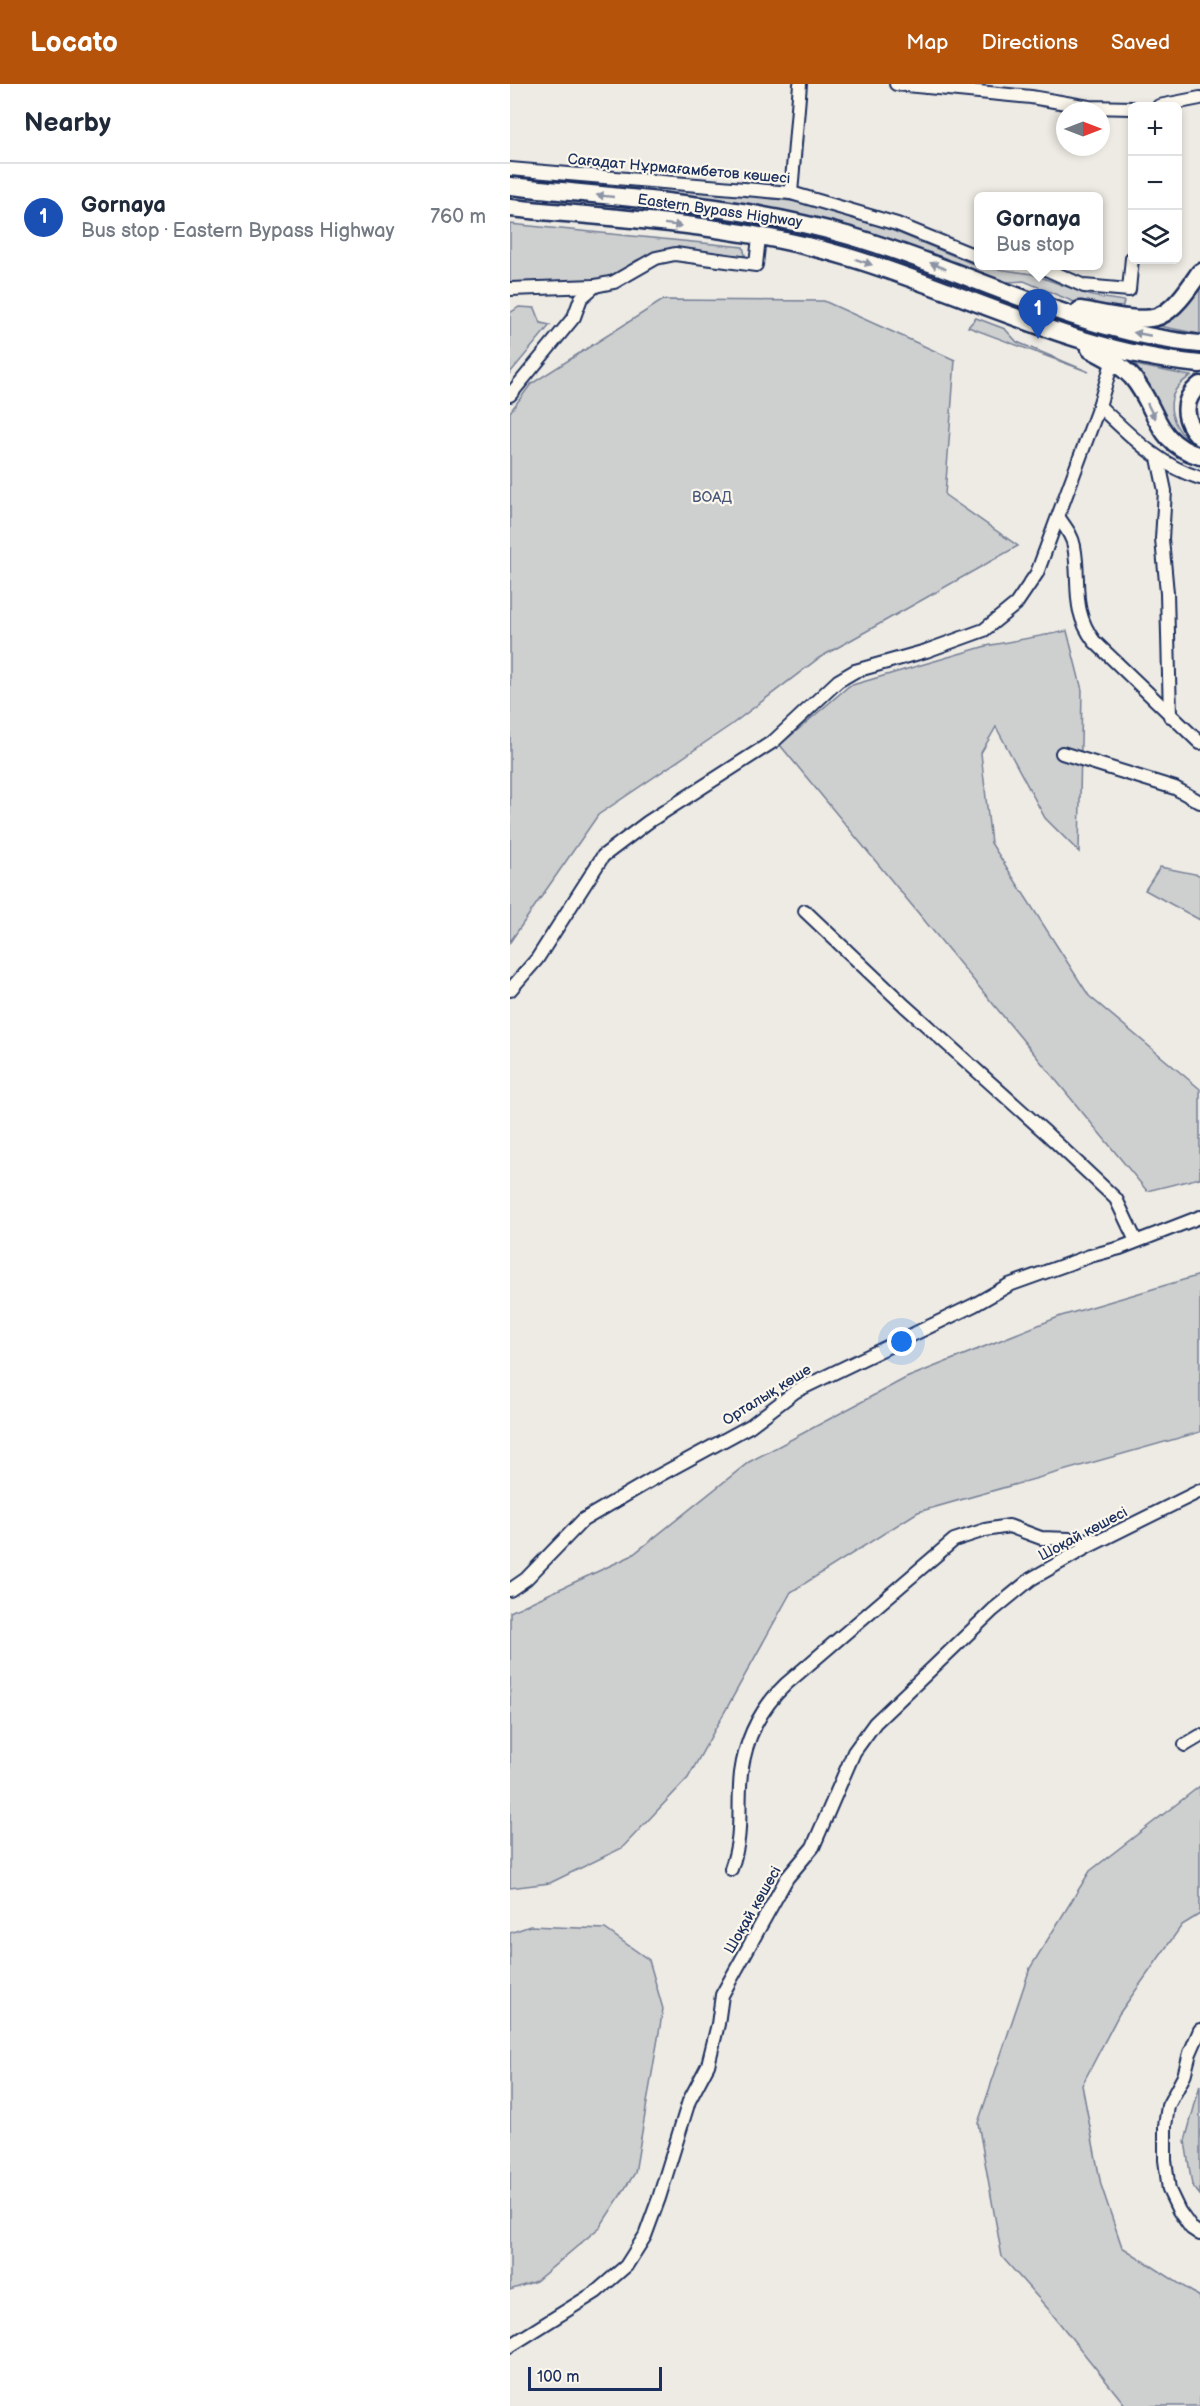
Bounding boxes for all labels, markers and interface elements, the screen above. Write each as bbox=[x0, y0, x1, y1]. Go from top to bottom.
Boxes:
text: Locato bbox=[30, 26, 118, 59]
text: Map bbox=[906, 30, 949, 55]
text: Directions bbox=[982, 30, 1078, 55]
text: Saved bbox=[1111, 30, 1170, 55]
north arrow bbox=[1056, 102, 1110, 156]
map controls bbox=[1128, 102, 1182, 264]
button: + bbox=[1128, 102, 1182, 156]
text: Nearby bbox=[24, 108, 111, 139]
street label: Сағадат Нұрмағамбетов көшесі bbox=[567, 150, 791, 188]
button: − bbox=[1128, 156, 1182, 210]
street label: Eastern Bypass Highway bbox=[636, 190, 804, 232]
one-way arrow bbox=[595, 191, 614, 200]
text: Gornaya bbox=[81, 192, 166, 219]
popup bbox=[974, 192, 1103, 270]
text: 1 bbox=[39, 205, 48, 229]
text: 760 m bbox=[430, 205, 486, 229]
text: Gornaya bbox=[996, 206, 1081, 233]
button: layers bbox=[1128, 210, 1182, 264]
text: Bus stop · Eastern Bypass Highway bbox=[81, 219, 395, 243]
one-way arrow bbox=[663, 220, 682, 230]
text: Bus stop bbox=[996, 233, 1075, 257]
one-way arrow bbox=[855, 258, 873, 268]
one-way arrow bbox=[929, 261, 947, 270]
pin: 1 bbox=[1018, 290, 1058, 339]
one-way arrow bbox=[1133, 329, 1152, 338]
one-way arrow bbox=[1147, 403, 1156, 420]
park label: ВОАД bbox=[692, 488, 732, 507]
your location bbox=[887, 1327, 916, 1356]
street label: Орталық көше bbox=[719, 1360, 815, 1430]
street label: Шоқай көшесі bbox=[1035, 1503, 1131, 1565]
street label: Шоқай көшесі bbox=[720, 1863, 786, 1957]
scale bar bbox=[528, 2364, 662, 2392]
text: 100 m bbox=[537, 2368, 580, 2387]

